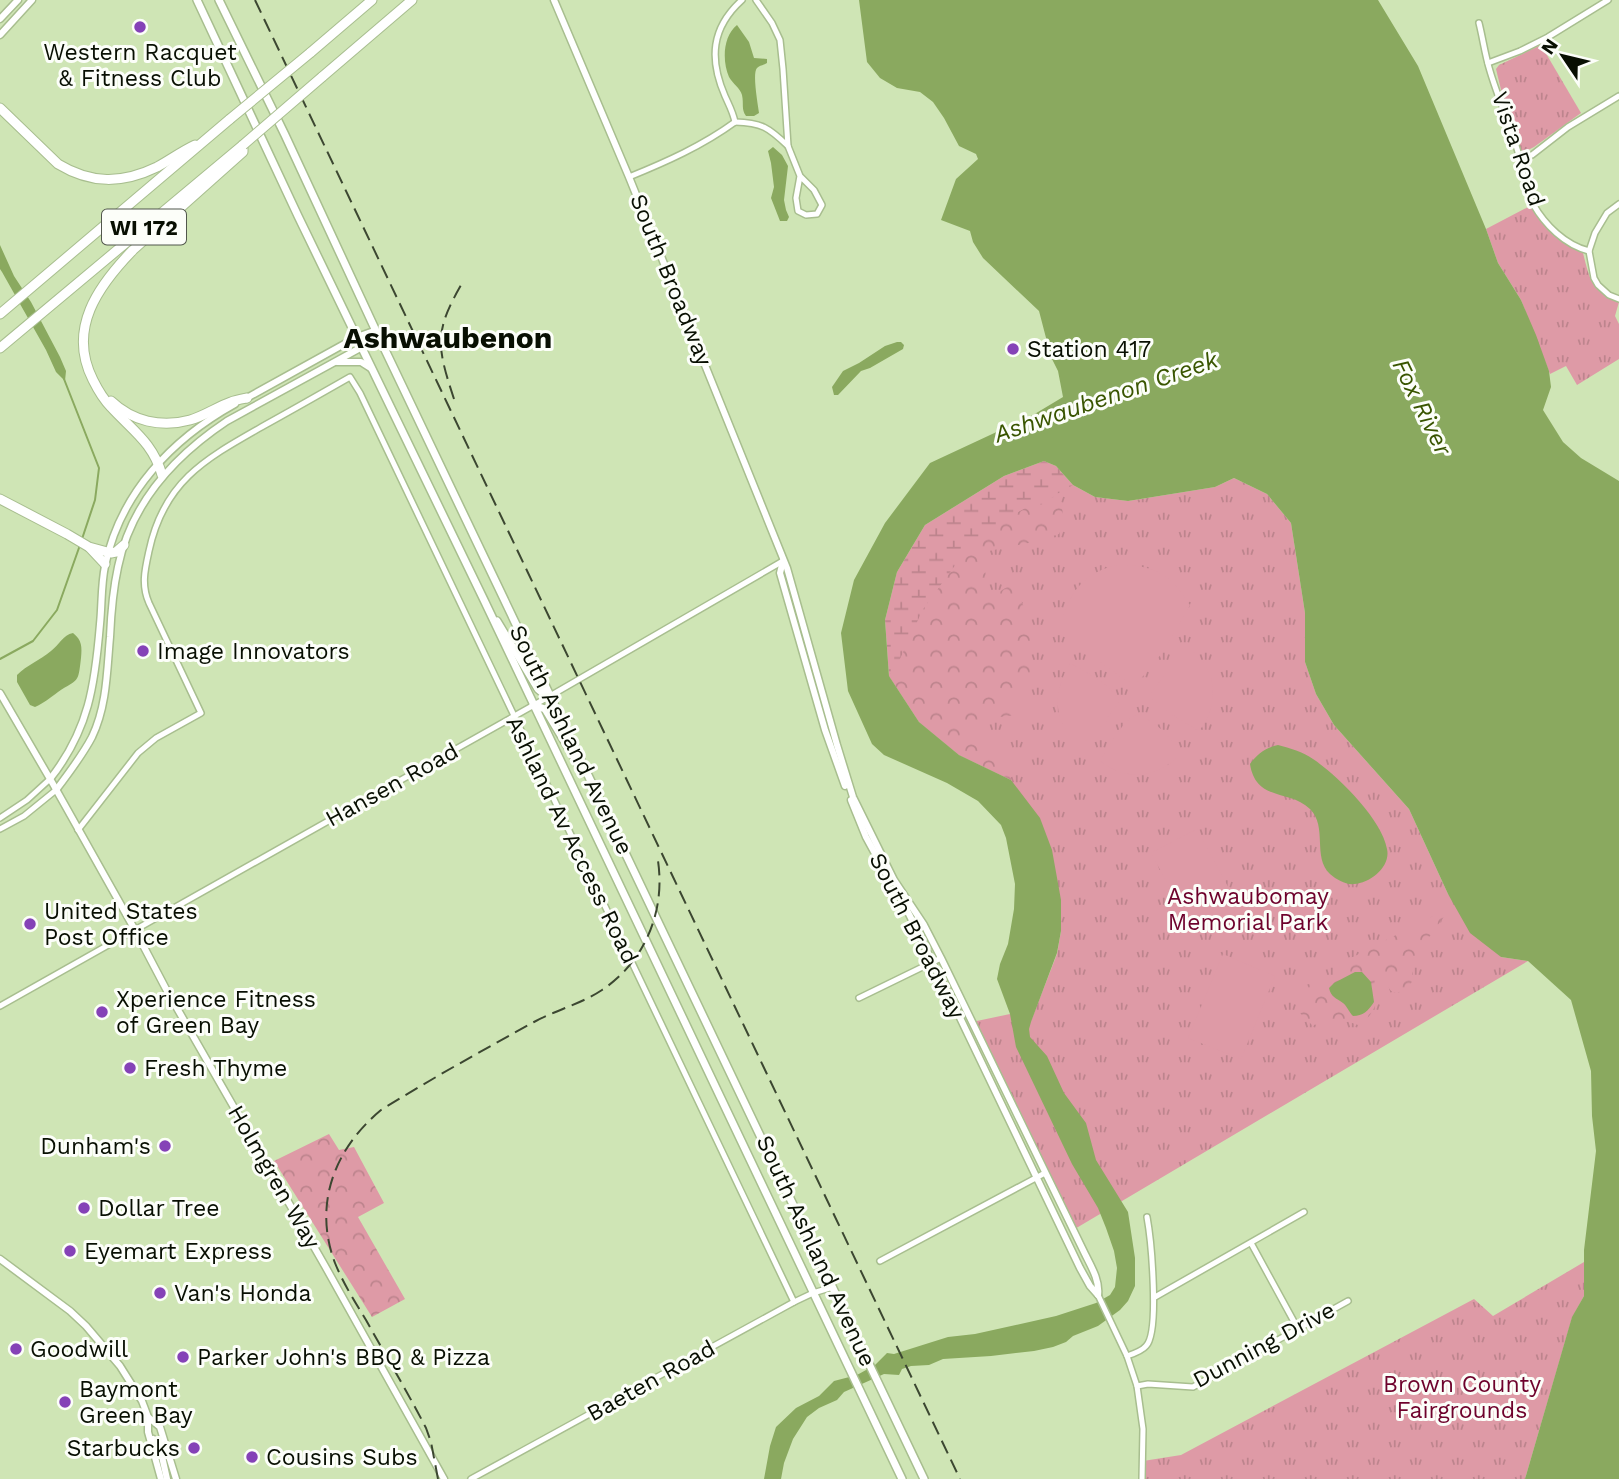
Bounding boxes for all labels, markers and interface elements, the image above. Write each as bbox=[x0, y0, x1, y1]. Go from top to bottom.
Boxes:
marker: Western Racquet & Fitness Club bbox=[132, 19, 148, 35]
north arrow bbox=[1528, 21, 1598, 91]
text: N bbox=[1536, 34, 1563, 59]
place label: Western Racquet & Fitness Club bbox=[43, 39, 237, 92]
street label: Vista Road bbox=[1486, 88, 1550, 210]
street label: South Broadway bbox=[624, 190, 718, 370]
road number: WI 172 bbox=[102, 210, 186, 244]
district label: Ashwaubenon bbox=[344, 320, 552, 355]
place label: Station 417 bbox=[1027, 336, 1151, 363]
marker: Station 417 bbox=[1005, 341, 1021, 357]
water label: Ashwaubenon Creek bbox=[989, 345, 1223, 449]
water label: Fox River bbox=[1387, 354, 1458, 461]
street label: South Ashland Avenue bbox=[504, 621, 638, 859]
place label: Image Innovators bbox=[157, 638, 350, 665]
marker: Image Innovators bbox=[135, 643, 151, 659]
street label: Ashland Av Access Road bbox=[500, 712, 644, 968]
street label: Hansen Road bbox=[321, 737, 463, 833]
street label: South Broadway bbox=[863, 848, 971, 1024]
park label: Ashwaubomay Memorial Park bbox=[1167, 883, 1329, 936]
place label: United States Post Office bbox=[44, 898, 198, 951]
marker: United States Post Office bbox=[22, 916, 38, 932]
place label: Xperience Fitness of Green Bay bbox=[116, 986, 316, 1039]
marker: Xperience Fitness of Green Bay bbox=[94, 1004, 110, 1020]
place label: Fresh Thyme bbox=[144, 1055, 287, 1082]
marker: Fresh Thyme bbox=[122, 1060, 138, 1076]
street label: Holmgren Way bbox=[222, 1101, 326, 1254]
street label: South Ashland Avenue bbox=[751, 1131, 881, 1371]
place label: Dunham's bbox=[40, 1133, 151, 1160]
marker: Dunham's bbox=[157, 1138, 173, 1154]
place label: Dollar Tree bbox=[98, 1195, 219, 1222]
marker: Dollar Tree bbox=[76, 1200, 92, 1216]
place label: Eyemart Express bbox=[84, 1238, 272, 1265]
marker: Eyemart Express bbox=[62, 1243, 78, 1259]
place label: Van's Honda bbox=[174, 1280, 311, 1307]
marker: Van's Honda bbox=[152, 1285, 168, 1301]
street label: Dunning Drive bbox=[1188, 1296, 1340, 1394]
street label: Baeten Road bbox=[582, 1335, 720, 1427]
place label: Goodwill bbox=[30, 1336, 128, 1363]
marker: Goodwill bbox=[8, 1341, 24, 1357]
place label: Parker John's BBQ & Pizza bbox=[197, 1344, 490, 1371]
marker: Parker John's BBQ & Pizza bbox=[175, 1349, 191, 1365]
park label: Brown County Fairgrounds bbox=[1383, 1371, 1541, 1424]
place label: Baymont Green Bay bbox=[79, 1376, 193, 1429]
marker: Baymont Green Bay bbox=[57, 1394, 73, 1410]
place label: Starbucks bbox=[67, 1435, 180, 1462]
marker: Starbucks bbox=[186, 1440, 202, 1456]
place label: Cousins Subs bbox=[266, 1444, 418, 1471]
marker: Cousins Subs bbox=[244, 1449, 260, 1465]

